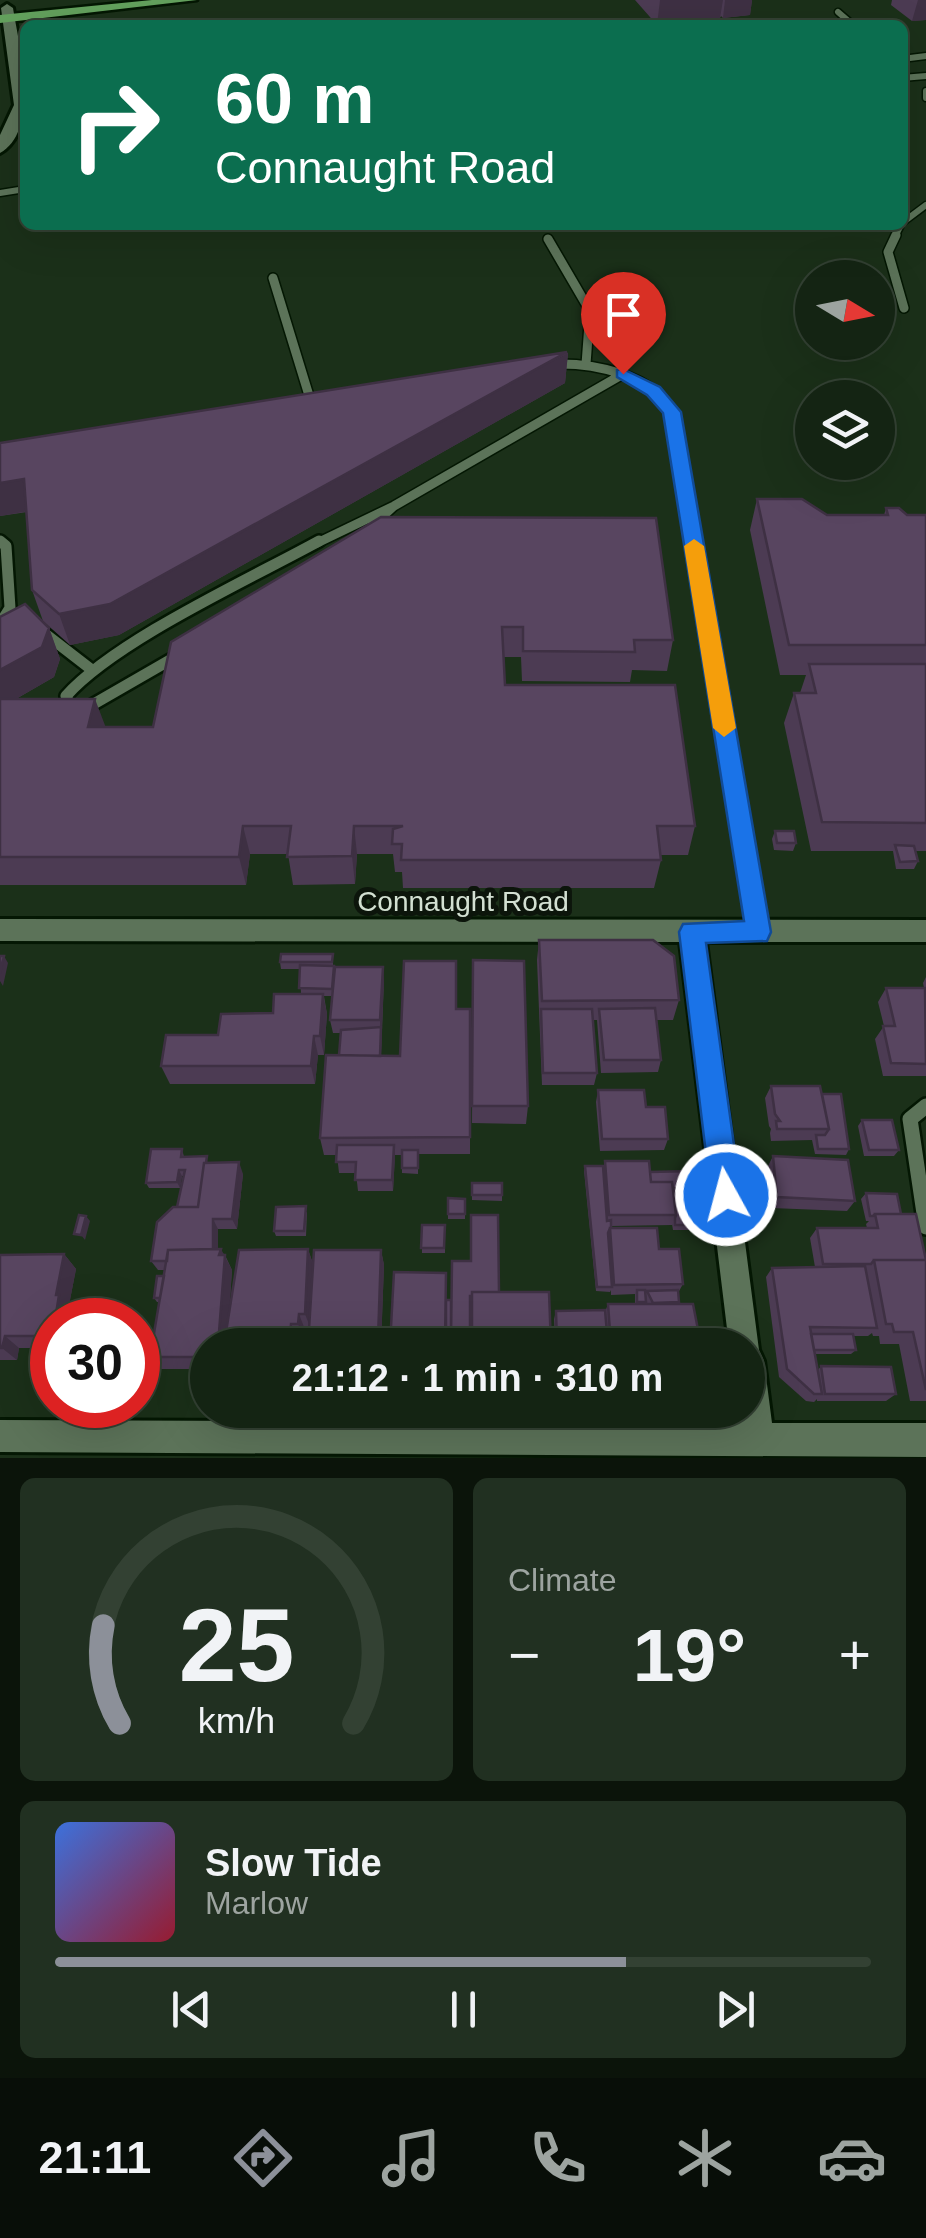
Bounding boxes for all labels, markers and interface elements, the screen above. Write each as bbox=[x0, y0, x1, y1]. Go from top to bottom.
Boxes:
icon: right bbox=[50, 60, 180, 190]
text: 60 m bbox=[215, 60, 375, 138]
text: Connaught Road bbox=[215, 142, 555, 193]
north arrow bbox=[795, 260, 895, 360]
map controls bbox=[795, 260, 895, 480]
pin bbox=[581, 272, 666, 375]
icon: arrive bbox=[596, 287, 651, 342]
button: layers bbox=[795, 380, 895, 480]
street label: Connaught Road bbox=[357, 886, 569, 917]
position arrow bbox=[674, 1143, 778, 1247]
speed limit sign: 30 bbox=[30, 1298, 160, 1428]
text: 21:12 · 1 min · 310 m bbox=[292, 1357, 663, 1399]
text: Climate bbox=[508, 1562, 616, 1598]
text: 25 bbox=[179, 1587, 294, 1703]
text: 19° bbox=[633, 1613, 746, 1697]
text: − bbox=[508, 1624, 540, 1686]
text: + bbox=[839, 1624, 871, 1686]
text: km/h bbox=[198, 1701, 275, 1741]
text: Slow Tide bbox=[205, 1842, 382, 1884]
text: Marlow bbox=[205, 1885, 308, 1921]
icon: previous bbox=[164, 1982, 219, 2037]
icon: pause bbox=[436, 1982, 491, 2037]
icon: next bbox=[708, 1982, 763, 2037]
icon: directions bbox=[228, 2123, 298, 2193]
icon: music bbox=[376, 2123, 446, 2193]
icon: phone bbox=[523, 2123, 593, 2193]
icon: climate bbox=[670, 2123, 740, 2193]
icon: car bbox=[817, 2123, 887, 2193]
text: 21:11 bbox=[39, 2132, 151, 2183]

